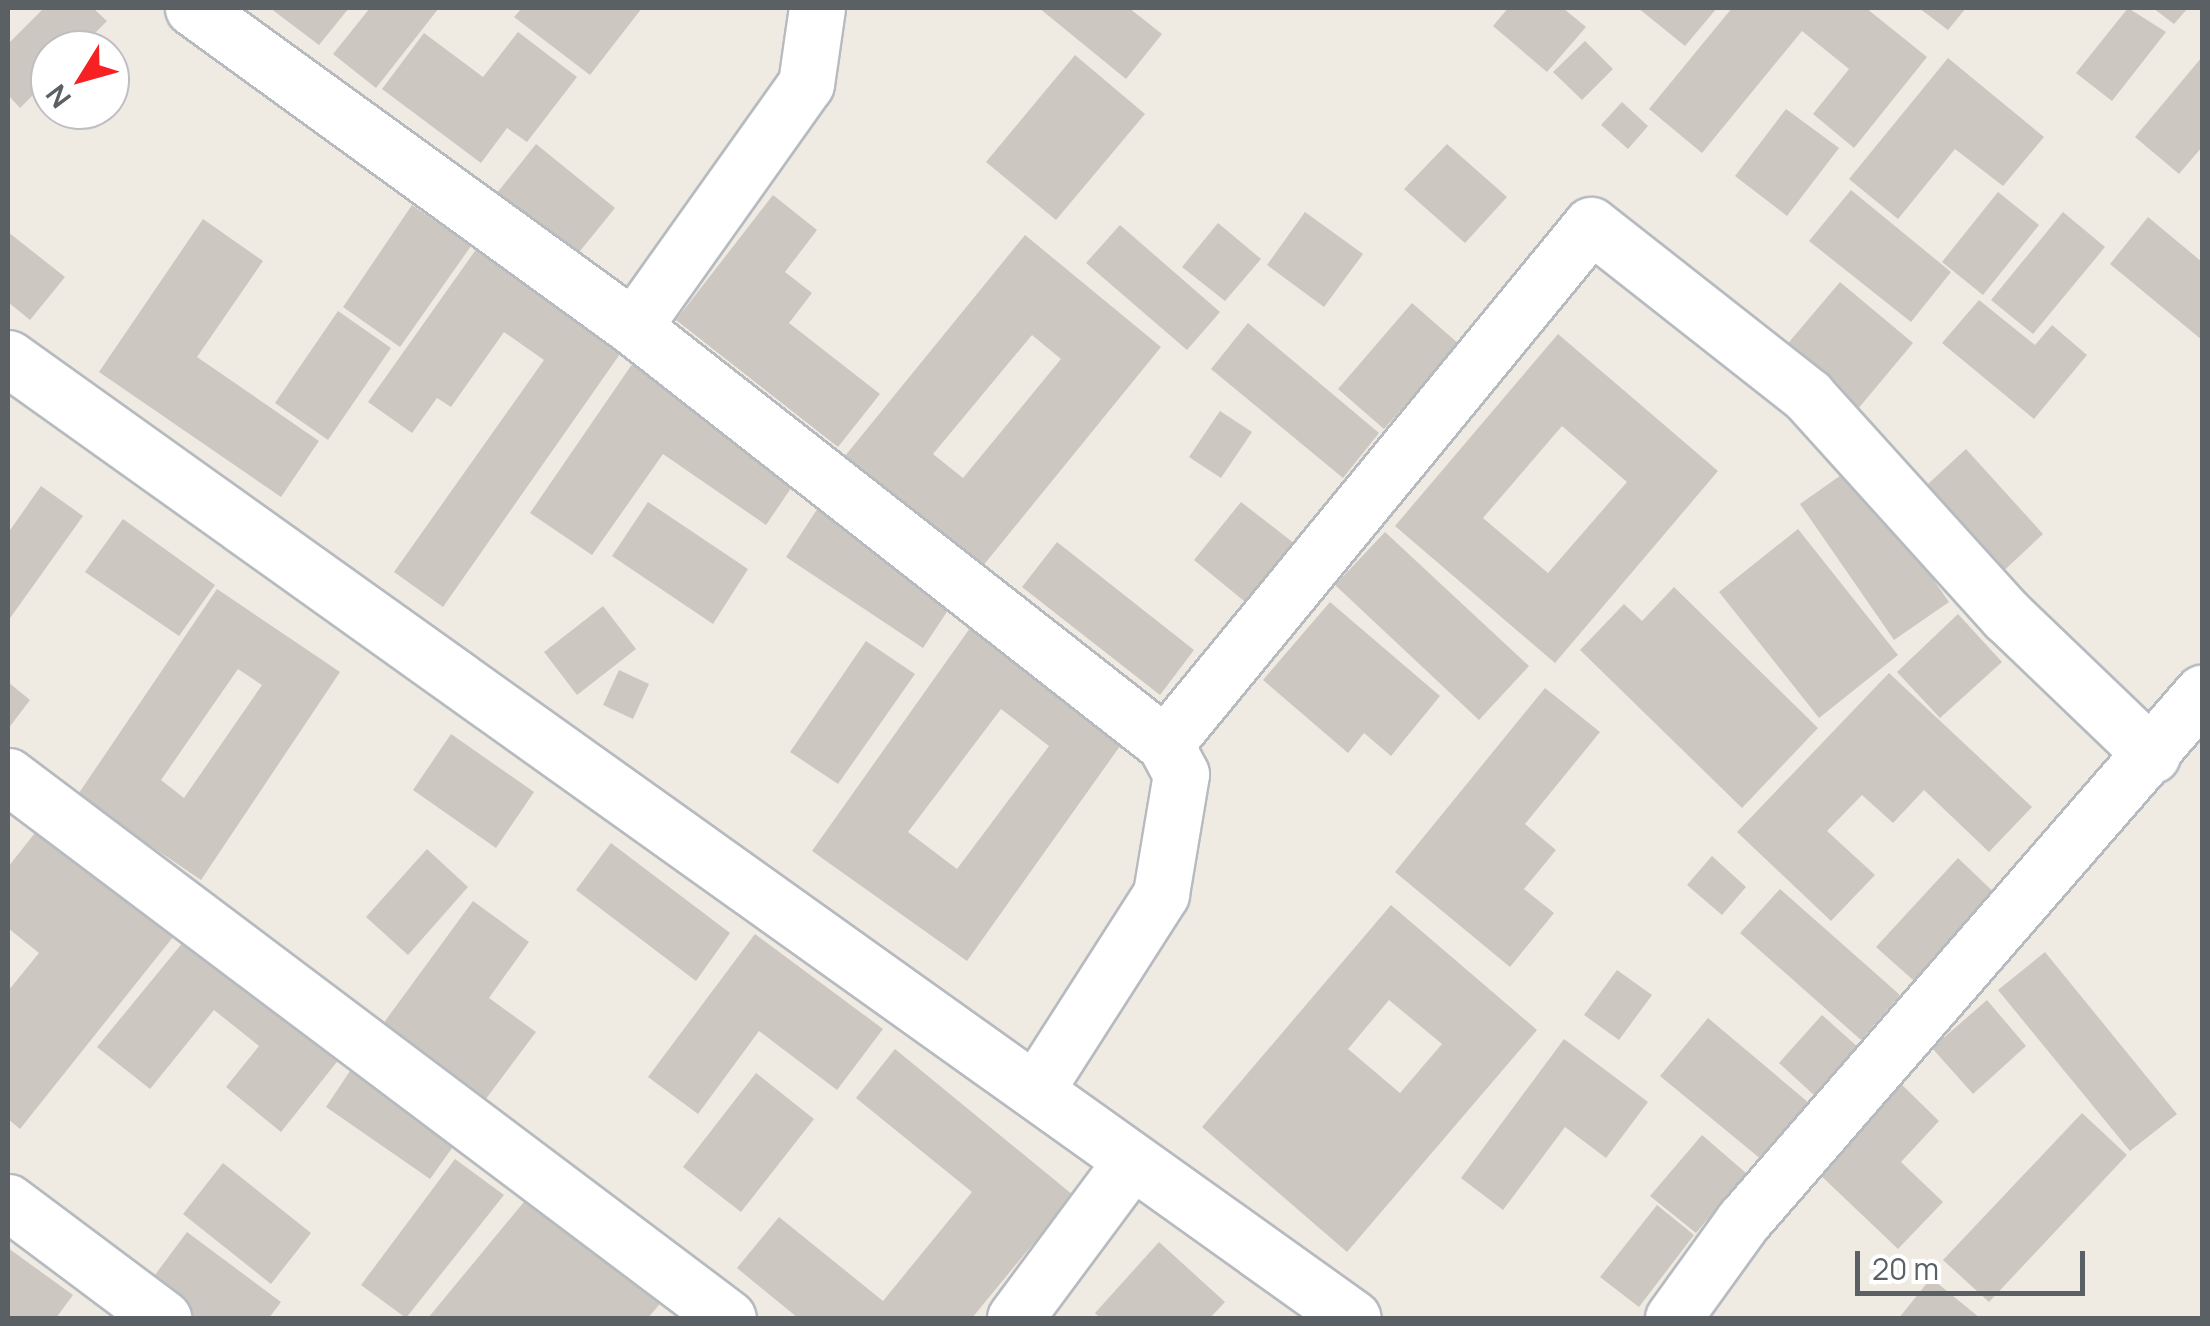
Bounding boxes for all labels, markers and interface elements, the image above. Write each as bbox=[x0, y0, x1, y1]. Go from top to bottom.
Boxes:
north arrow bbox=[30, 30, 130, 130]
text: N bbox=[36, 77, 79, 116]
scale bar bbox=[1860, 1231, 2090, 1293]
text: 20 m bbox=[1872, 1248, 1939, 1289]

